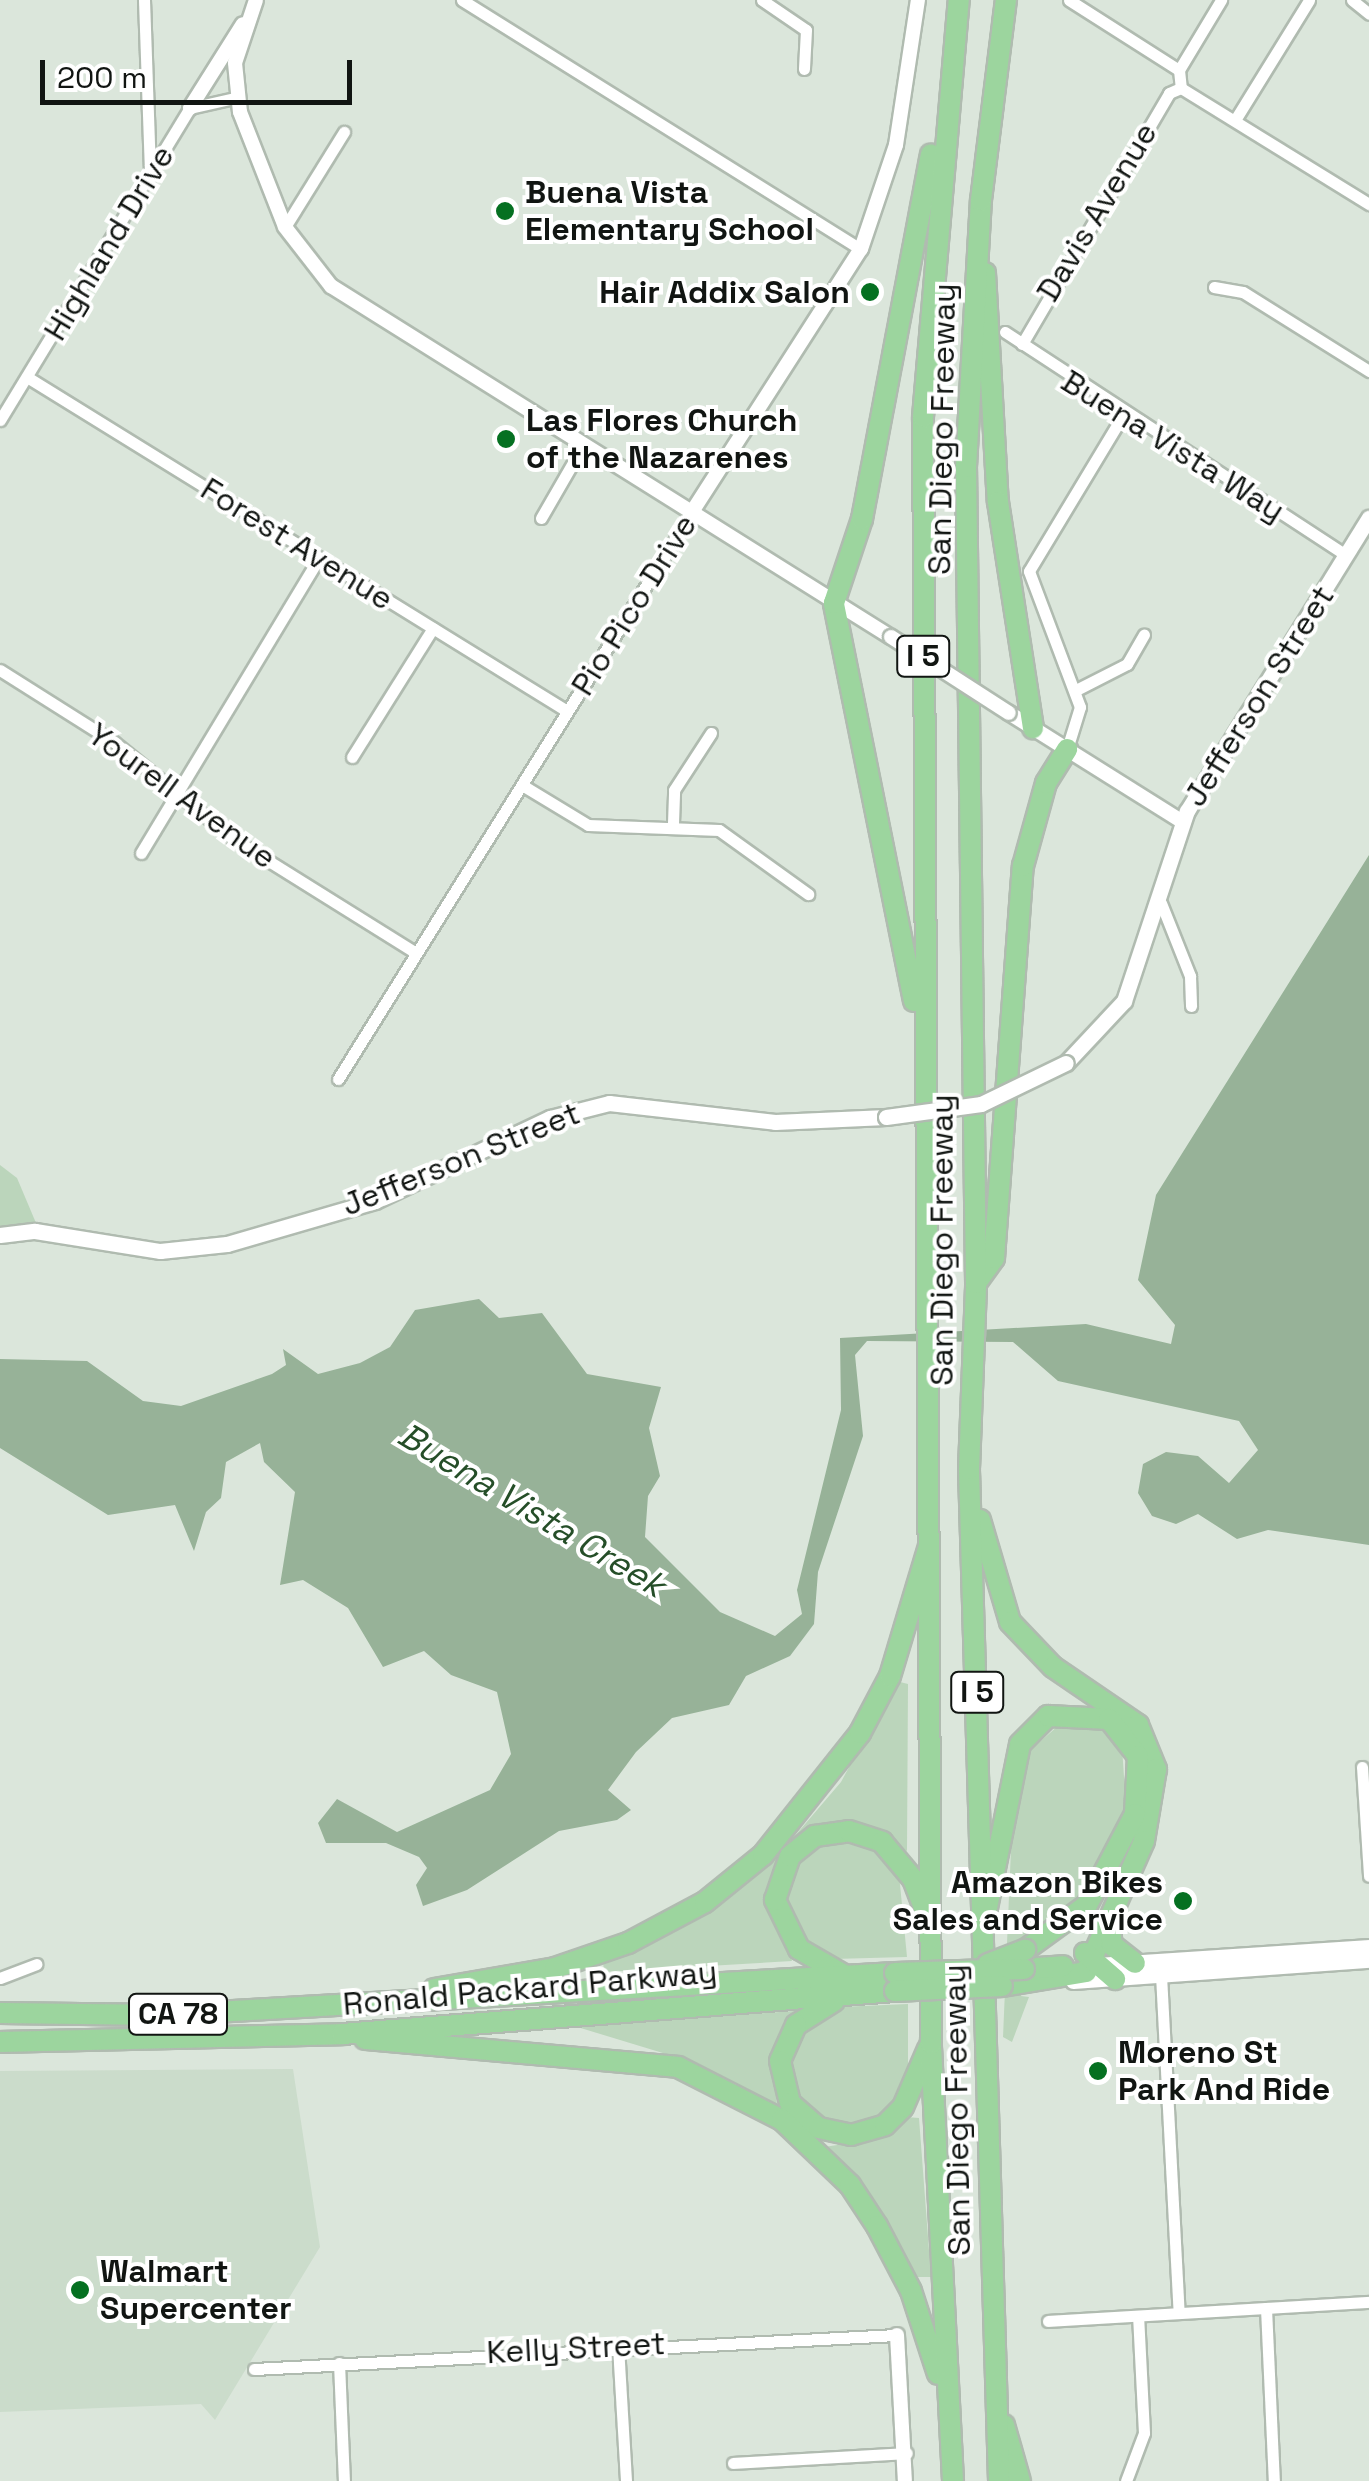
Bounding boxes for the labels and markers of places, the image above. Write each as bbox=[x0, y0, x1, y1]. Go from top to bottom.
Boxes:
place label: Buena Vista Elementary School bbox=[525, 174, 814, 249]
marker: Buena Vista Elementary School bbox=[494, 200, 516, 222]
place label: Hair Addix Salon bbox=[599, 273, 850, 311]
marker: Hair Addix Salon bbox=[859, 281, 881, 303]
place label: Las Flores Church of the Nazarenes bbox=[526, 402, 798, 477]
marker: Las Flores Church of the Nazarenes bbox=[495, 428, 517, 450]
place label: Amazon Bikes Sales and Service bbox=[893, 1864, 1163, 1939]
marker: Amazon Bikes Sales and Service bbox=[1172, 1890, 1194, 1912]
place label: Moreno St Park And Ride bbox=[1118, 2034, 1331, 2109]
marker: Moreno St Park And Ride bbox=[1087, 2060, 1109, 2082]
place label: Walmart Supercenter bbox=[100, 2253, 292, 2328]
marker: Walmart Supercenter bbox=[69, 2279, 91, 2301]

